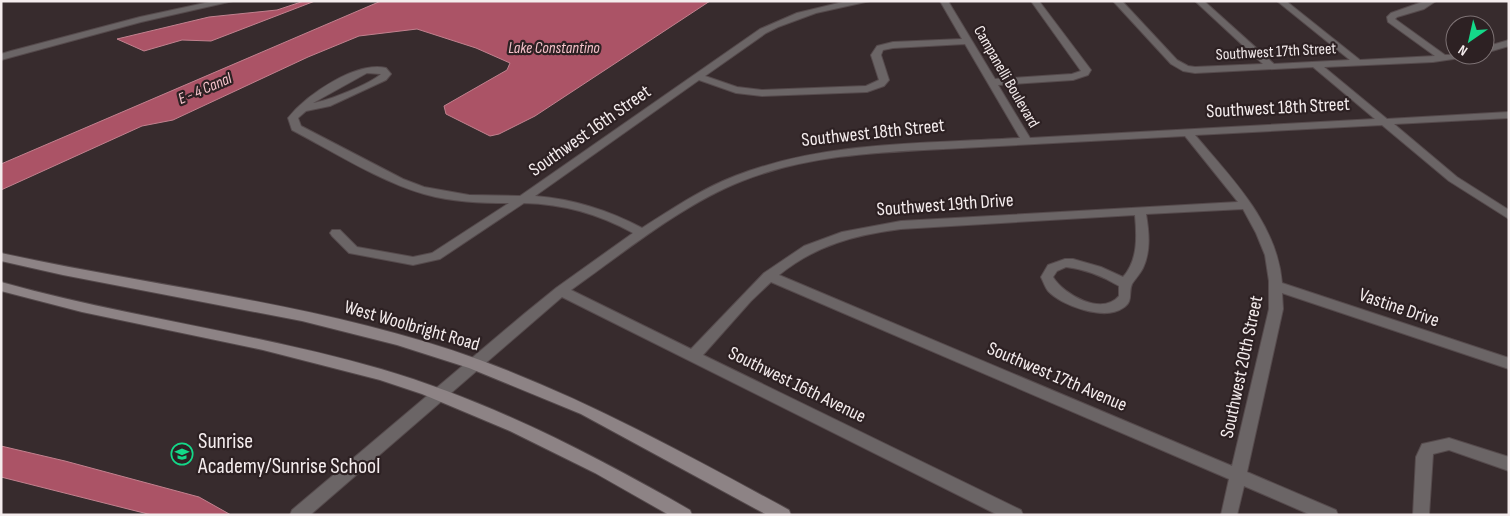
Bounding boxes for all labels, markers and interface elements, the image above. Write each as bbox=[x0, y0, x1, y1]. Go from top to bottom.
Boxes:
north arrow bbox=[1445, 15, 1495, 65]
street label: Campanelli Boulevard bbox=[969, 23, 1043, 131]
water label: Lake Constantino bbox=[508, 39, 600, 58]
street label: Southwest 17th Street bbox=[1215, 39, 1337, 65]
text: N bbox=[1455, 41, 1471, 60]
water label: E - 4 Canal bbox=[175, 69, 236, 109]
street label: Southwest 16th Street bbox=[525, 80, 656, 182]
street label: Southwest 18th Street bbox=[1206, 93, 1351, 123]
street label: Southwest 18th Street bbox=[800, 114, 946, 152]
street label: Southwest 19th Drive bbox=[876, 189, 1014, 221]
street label: Vastine Drive bbox=[1356, 284, 1442, 332]
street label: Southwest 20th Street bbox=[1216, 293, 1268, 440]
street label: West Woolbright Road bbox=[342, 296, 482, 356]
street label: Southwest 17th Avenue bbox=[984, 337, 1130, 417]
street label: Southwest 16th Avenue bbox=[724, 342, 870, 428]
place label: Sunrise Academy/Sunrise School bbox=[197, 428, 380, 480]
school or university icon: Sunrise Academy/Sunrise School bbox=[170, 442, 194, 466]

